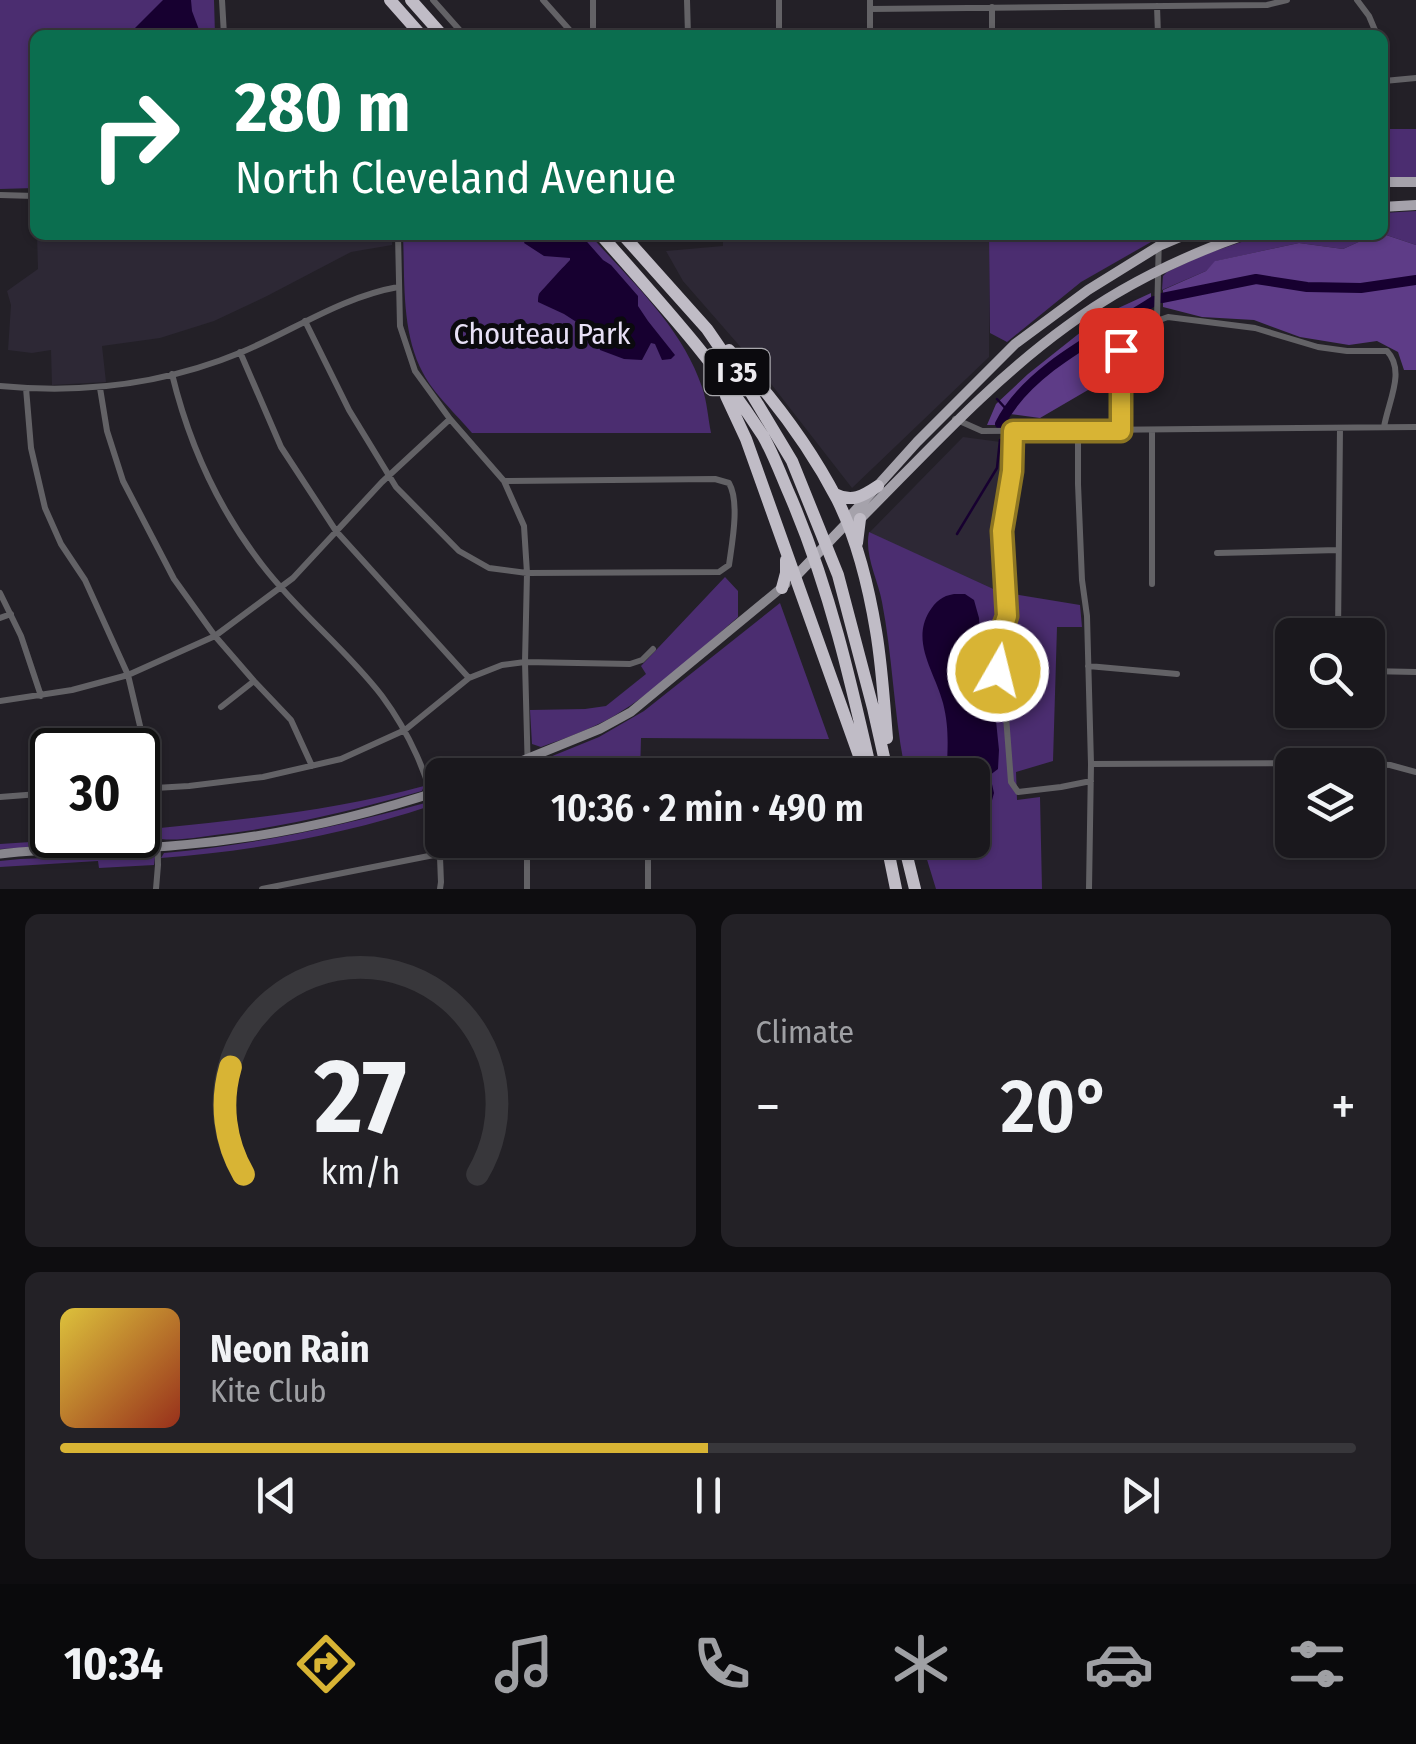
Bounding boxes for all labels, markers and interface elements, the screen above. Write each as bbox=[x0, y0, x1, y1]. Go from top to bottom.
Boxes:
text: 280 m bbox=[235, 66, 411, 150]
icon: right bbox=[70, 70, 200, 200]
text: North Cleveland Avenue bbox=[235, 151, 676, 205]
pin bbox=[1079, 308, 1164, 393]
park label: Chouteau Park bbox=[454, 316, 630, 352]
icon: arrive bbox=[1094, 323, 1149, 378]
road number: I 35 bbox=[704, 349, 770, 395]
map controls bbox=[1275, 618, 1385, 858]
button: search bbox=[1275, 618, 1385, 728]
position arrow bbox=[946, 619, 1050, 723]
speed limit sign: 30 bbox=[30, 728, 160, 858]
button: layers bbox=[1275, 748, 1385, 858]
text: 10:36 · 2 min · 490 m bbox=[551, 785, 864, 831]
text: Climate bbox=[756, 1013, 854, 1051]
text: 27 bbox=[313, 1035, 406, 1160]
text: 20° bbox=[1001, 1062, 1111, 1152]
text: − bbox=[756, 1074, 780, 1140]
text: + bbox=[1331, 1074, 1356, 1140]
text: km/h bbox=[320, 1151, 400, 1193]
text: Neon Rain bbox=[210, 1326, 370, 1372]
text: Kite Club bbox=[210, 1372, 326, 1410]
icon: previous bbox=[249, 1468, 304, 1523]
icon: pause bbox=[681, 1468, 736, 1523]
icon: next bbox=[1113, 1468, 1168, 1523]
icon: directions bbox=[291, 1629, 361, 1699]
icon: music bbox=[489, 1629, 559, 1699]
icon: phone bbox=[687, 1629, 757, 1699]
icon: climate bbox=[886, 1629, 956, 1699]
icon: car bbox=[1084, 1629, 1154, 1699]
icon: filters bbox=[1282, 1629, 1352, 1699]
text: 10:34 bbox=[64, 1637, 163, 1691]

